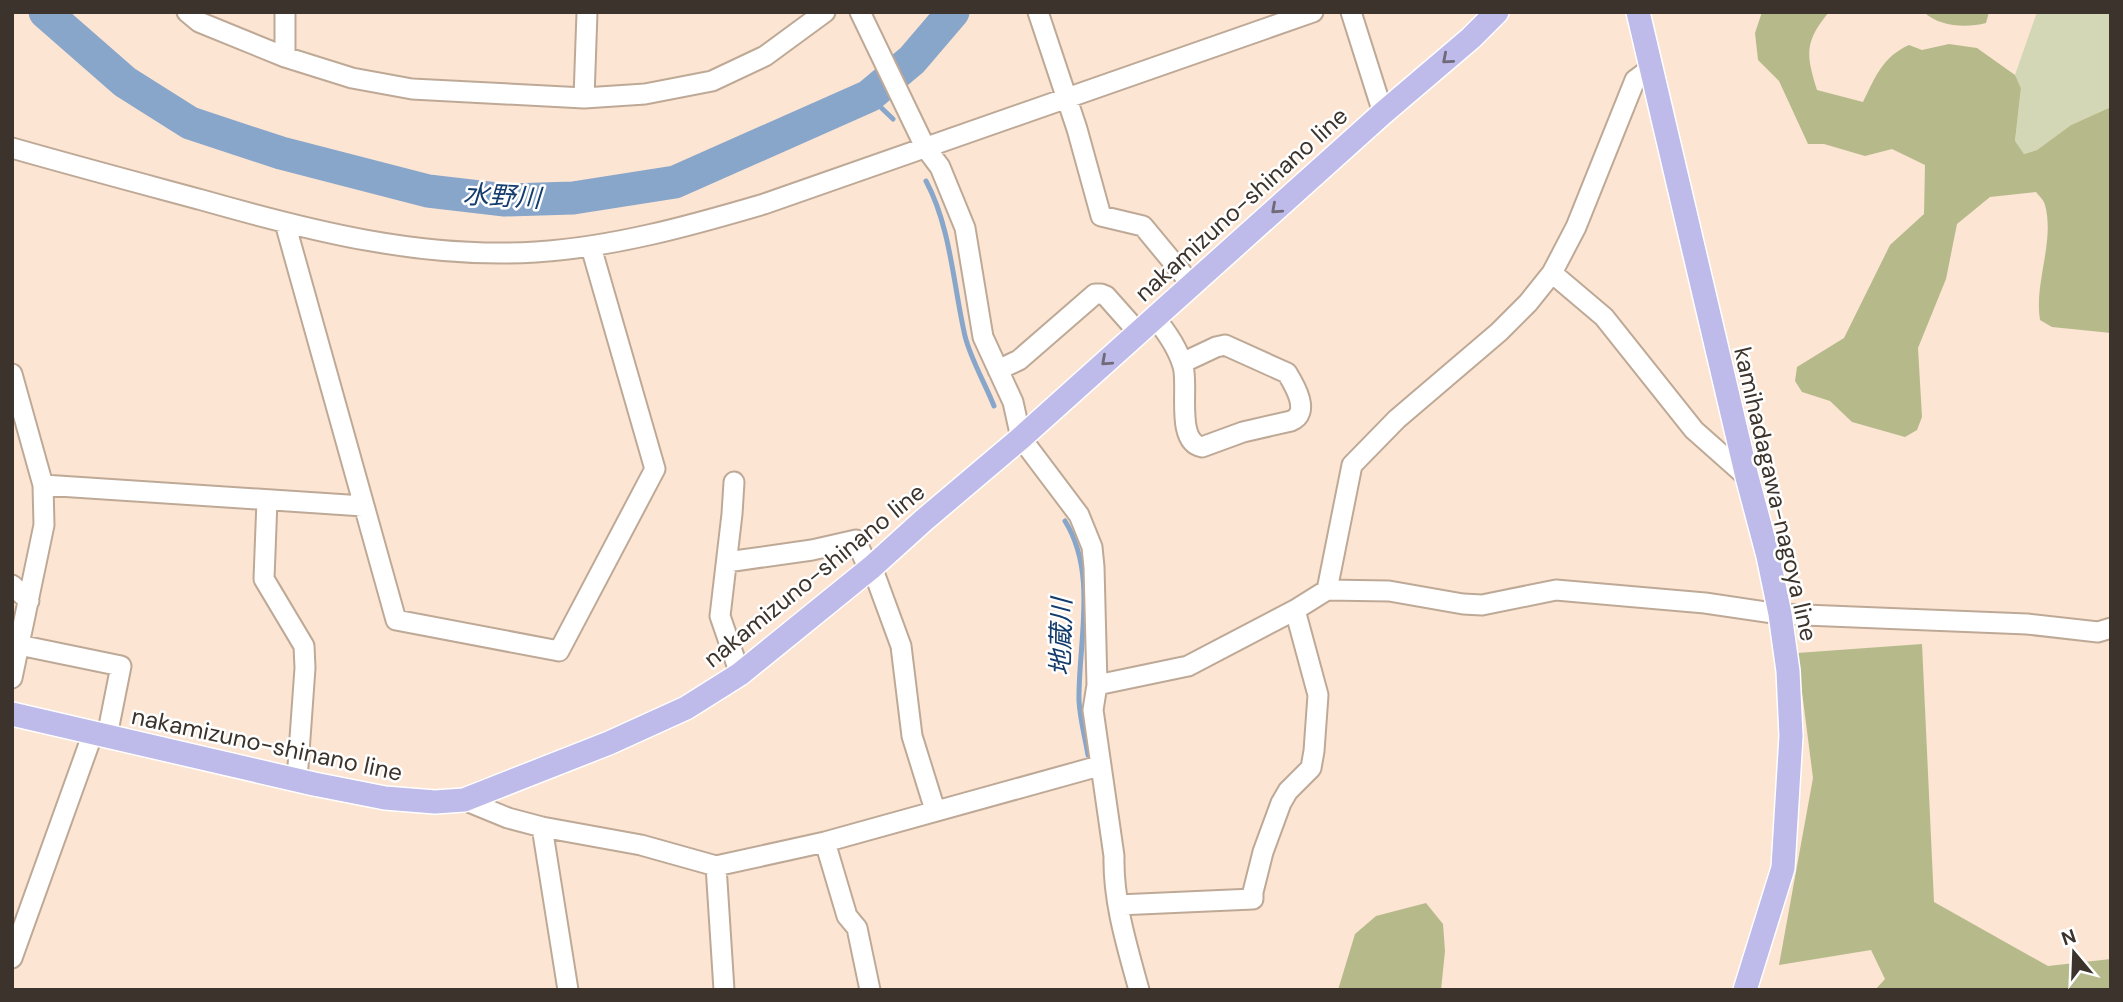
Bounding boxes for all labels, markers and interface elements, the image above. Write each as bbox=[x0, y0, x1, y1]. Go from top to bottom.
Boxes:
one-way arrow bbox=[1442, 51, 1455, 63]
street label: nakamizuno-shinano line bbox=[1128, 100, 1354, 308]
water label: 水野川 bbox=[462, 177, 545, 215]
one-way arrow bbox=[1271, 201, 1284, 213]
street label: kamihadagawa-nagoya line bbox=[1727, 344, 1825, 644]
one-way arrow bbox=[1101, 353, 1114, 365]
street label: nakamizuno-shinano line bbox=[697, 476, 931, 674]
water label: 地蔵川 bbox=[1043, 595, 1079, 676]
street label: nakamizuno-shinano line bbox=[129, 700, 405, 788]
north arrow bbox=[2039, 918, 2109, 988]
text: N bbox=[2058, 923, 2079, 951]

